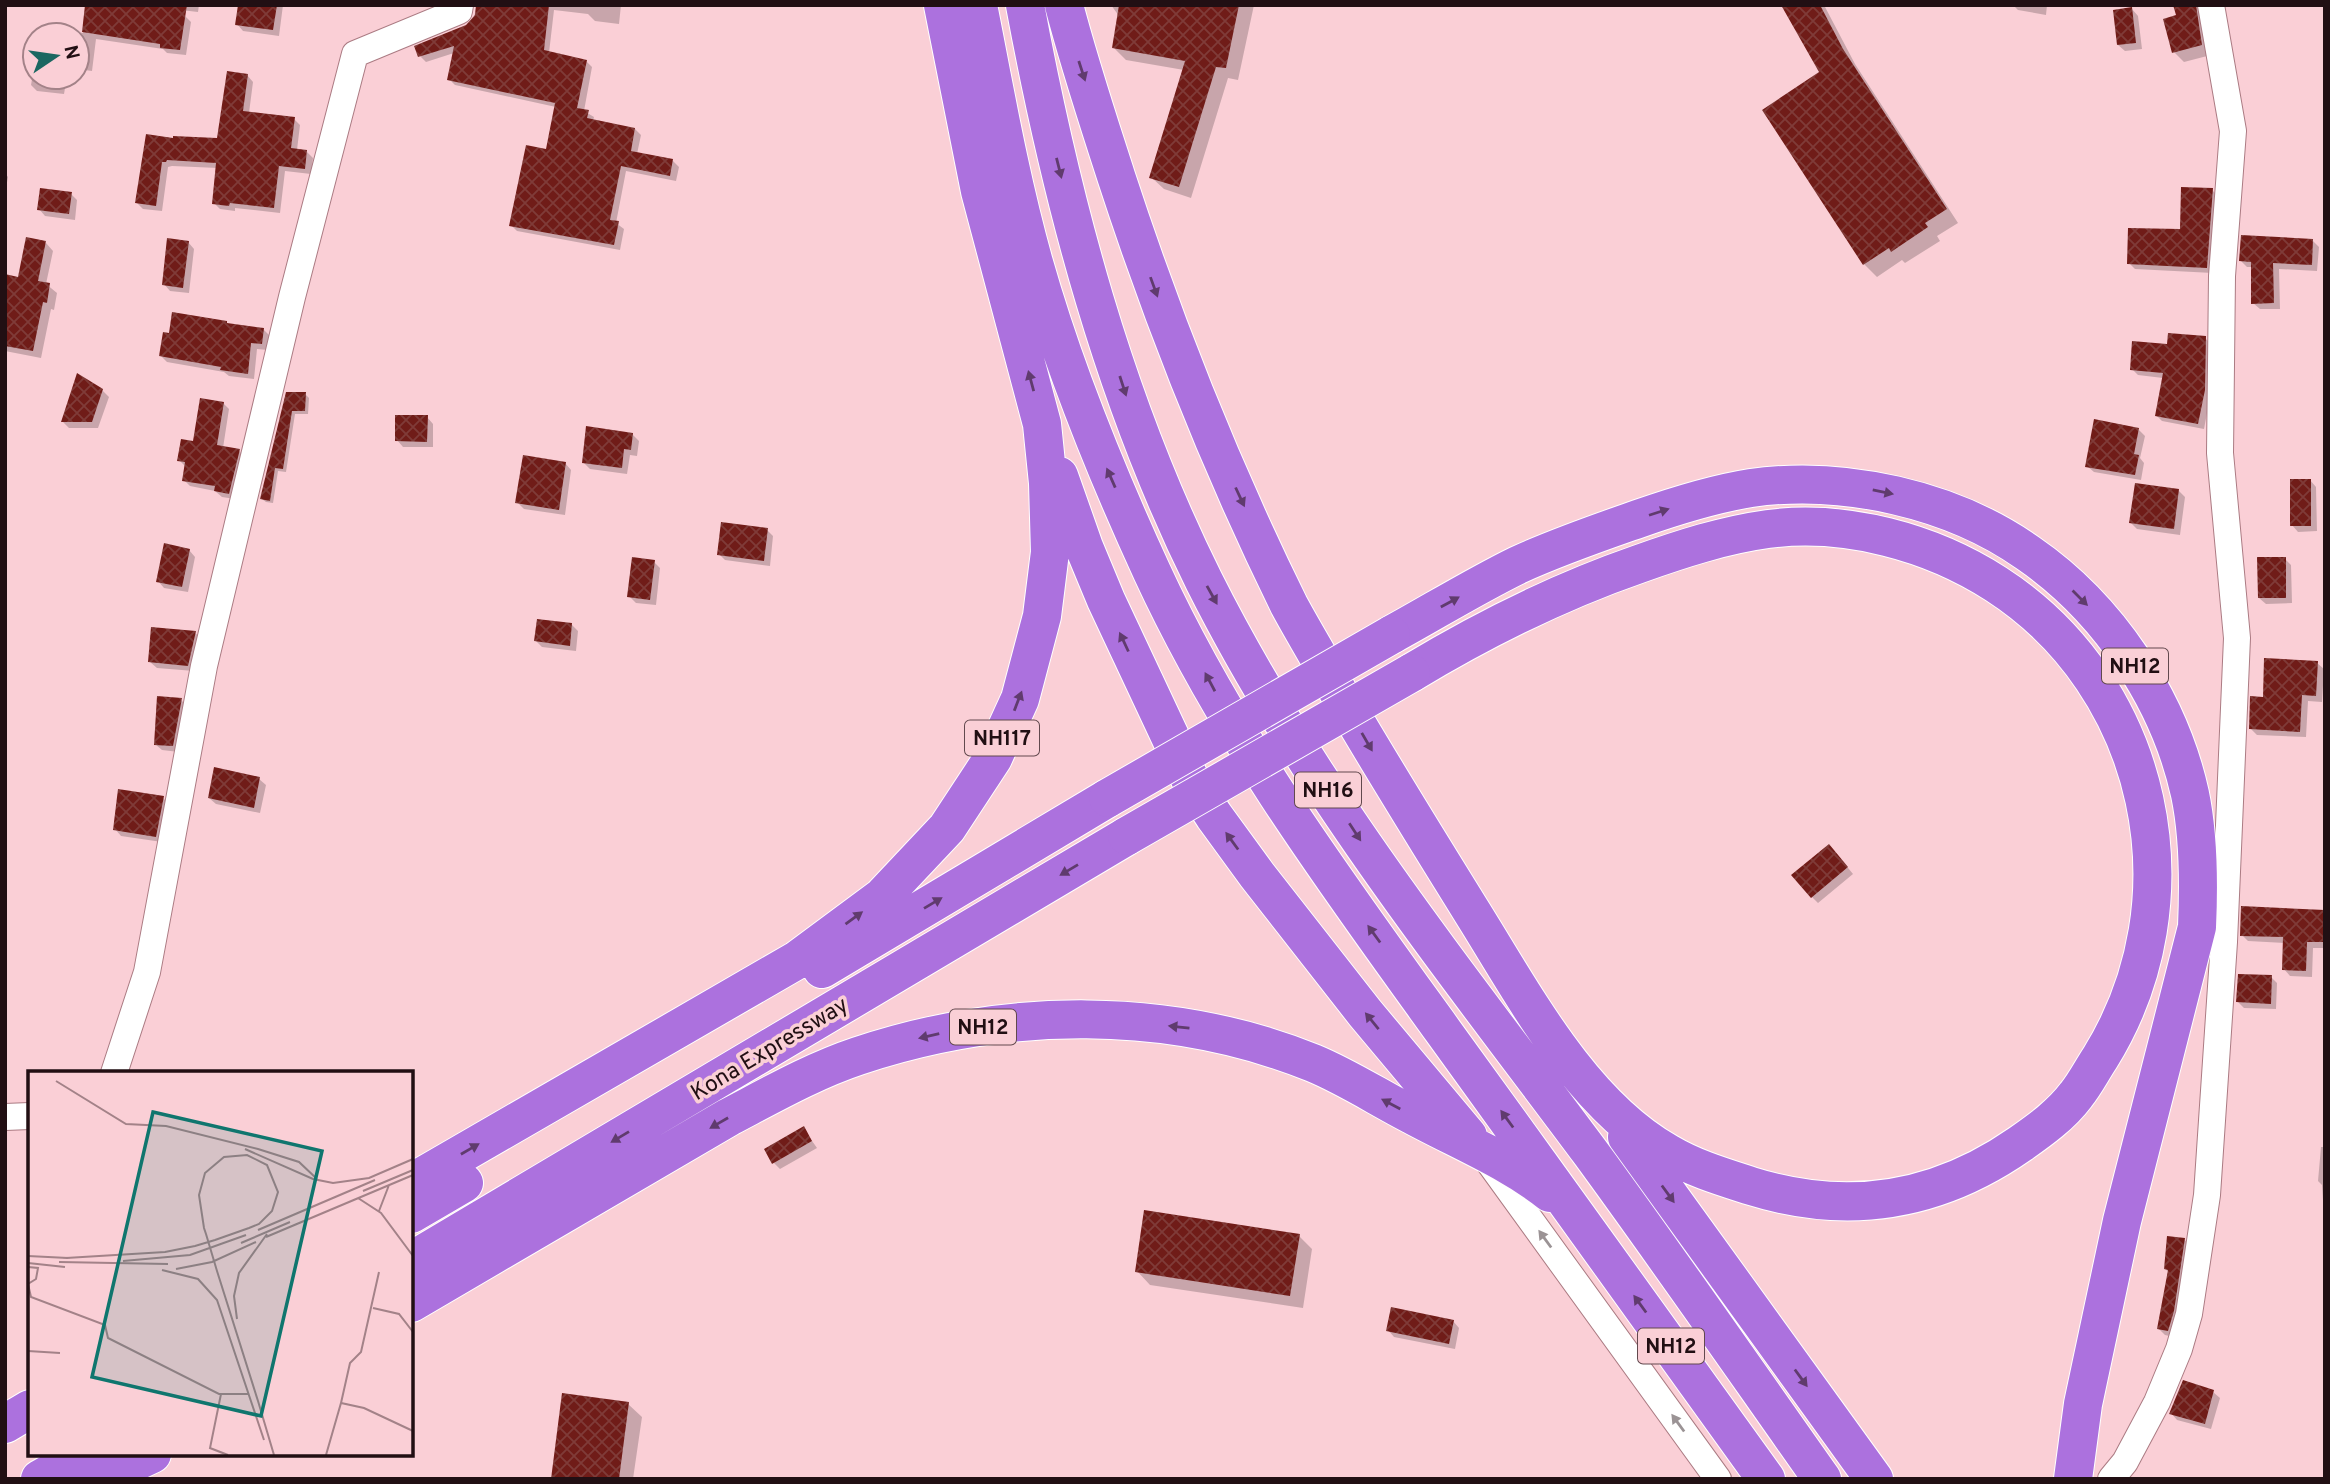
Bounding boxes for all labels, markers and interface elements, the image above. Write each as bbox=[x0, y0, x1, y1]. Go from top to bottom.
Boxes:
north arrow bbox=[21, 21, 91, 91]
text: N bbox=[57, 43, 84, 62]
one-way arrow bbox=[1077, 61, 1088, 82]
one-way arrow bbox=[1054, 157, 1065, 179]
one-way arrow bbox=[1149, 276, 1160, 297]
one-way arrow bbox=[1025, 370, 1036, 392]
one-way arrow bbox=[1118, 376, 1128, 397]
one-way arrow bbox=[1105, 467, 1116, 488]
one-way arrow bbox=[1235, 487, 1246, 508]
one-way arrow bbox=[1872, 487, 1894, 498]
one-way arrow bbox=[1648, 506, 1669, 517]
one-way arrow bbox=[1206, 585, 1218, 605]
one-way arrow bbox=[2071, 589, 2087, 606]
one-way arrow bbox=[1441, 596, 1460, 608]
one-way arrow bbox=[1119, 631, 1130, 652]
road number: NH12 bbox=[2102, 648, 2168, 684]
one-way arrow bbox=[1204, 672, 1216, 692]
one-way arrow bbox=[1013, 690, 1024, 711]
road number: NH117 bbox=[965, 720, 1039, 756]
one-way arrow bbox=[1361, 733, 1373, 752]
road number: NH16 bbox=[1295, 772, 1361, 808]
one-way arrow bbox=[1348, 822, 1361, 842]
one-way arrow bbox=[1225, 832, 1239, 850]
one-way arrow bbox=[1059, 864, 1078, 877]
one-way arrow bbox=[923, 896, 942, 909]
one-way arrow bbox=[845, 911, 863, 925]
one-way arrow bbox=[1367, 925, 1381, 944]
street label: Kona Expressway bbox=[686, 992, 854, 1109]
road number: NH12 bbox=[950, 1010, 1016, 1044]
one-way arrow bbox=[1365, 1012, 1380, 1029]
one-way arrow bbox=[1168, 1021, 1190, 1032]
one-way arrow bbox=[918, 1031, 940, 1042]
inset map bbox=[28, 1071, 413, 1456]
one-way arrow bbox=[1381, 1098, 1401, 1110]
one-way arrow bbox=[1500, 1110, 1514, 1128]
one-way arrow bbox=[710, 1116, 729, 1129]
one-way arrow bbox=[611, 1131, 630, 1143]
one-way arrow bbox=[461, 1143, 480, 1155]
one-way arrow bbox=[1661, 1185, 1675, 1203]
one-way arrow bbox=[1539, 1230, 1553, 1248]
one-way arrow bbox=[1633, 1295, 1647, 1313]
road number: NH12 bbox=[1638, 1328, 1704, 1364]
one-way arrow bbox=[1794, 1369, 1808, 1387]
one-way arrow bbox=[1672, 1414, 1686, 1432]

